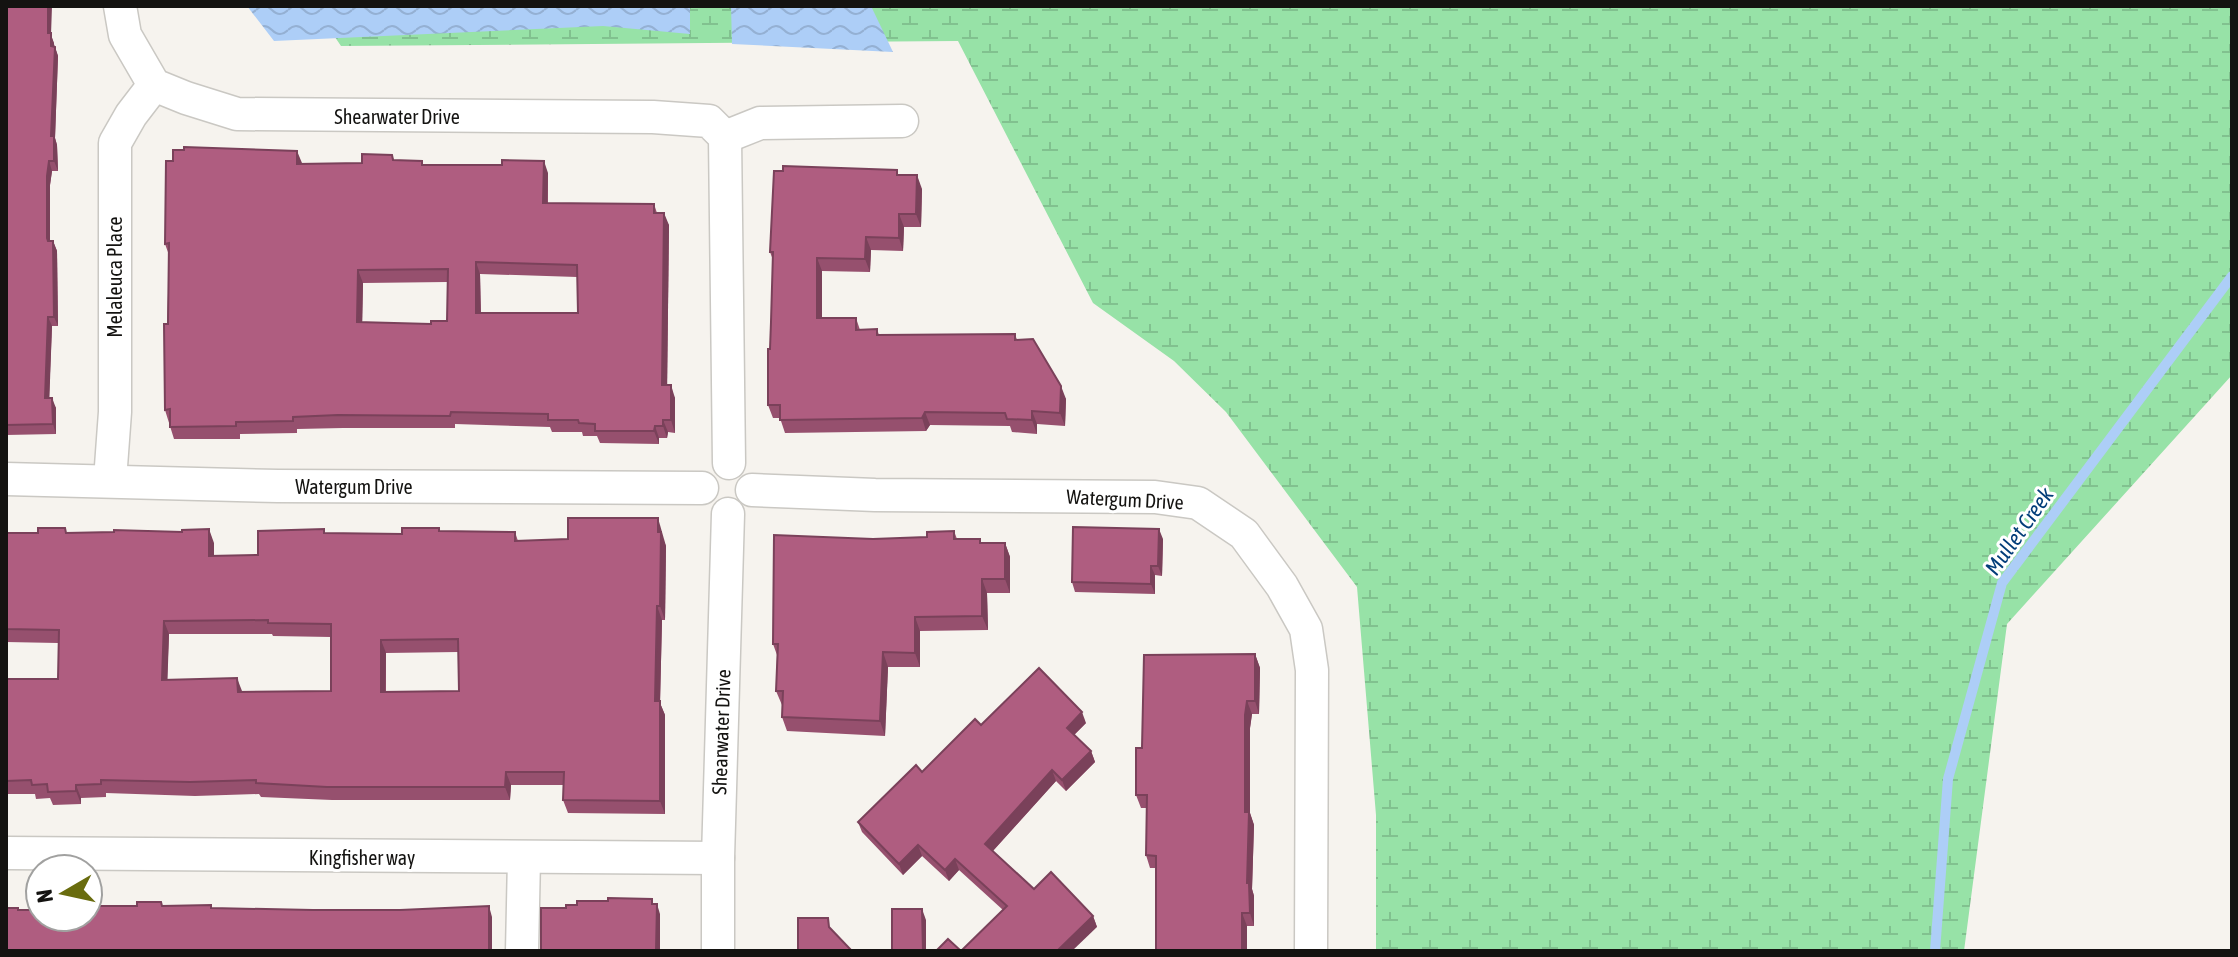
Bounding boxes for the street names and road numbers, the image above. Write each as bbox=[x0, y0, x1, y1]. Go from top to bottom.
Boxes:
street label: Shearwater Drive bbox=[334, 105, 460, 128]
street label: Melaleuca Place bbox=[103, 216, 126, 338]
street label: Watergum Drive bbox=[295, 475, 413, 498]
street label: Watergum Drive bbox=[1066, 484, 1184, 514]
street label: Shearwater Drive bbox=[707, 669, 735, 795]
street label: Kingfisher way bbox=[309, 846, 415, 869]

